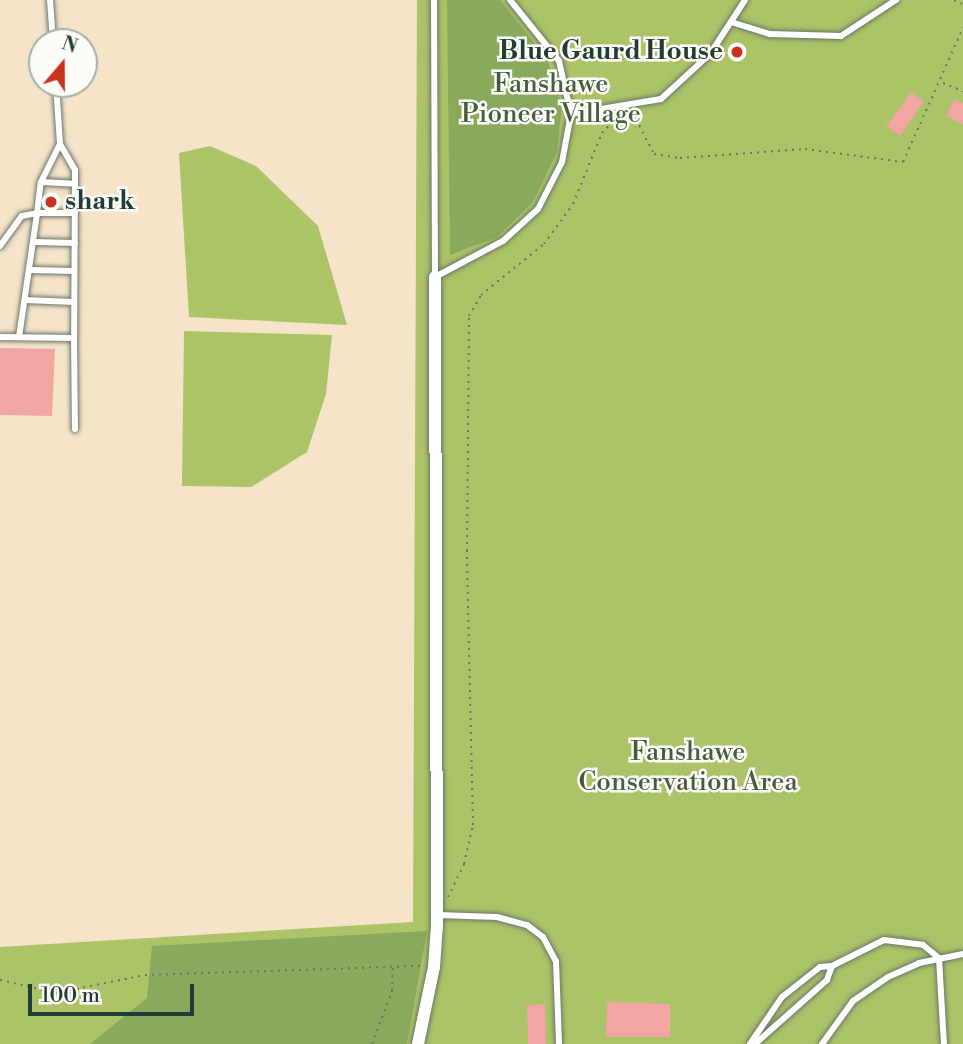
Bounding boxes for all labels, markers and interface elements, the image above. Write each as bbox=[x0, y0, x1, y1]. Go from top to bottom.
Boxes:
north arrow bbox=[28, 28, 98, 98]
text: N bbox=[58, 31, 81, 59]
place label: Blue Gaurd House bbox=[499, 36, 723, 68]
marker: Blue Gaurd House bbox=[729, 44, 745, 60]
park label: Fanshawe Pioneer Village bbox=[461, 69, 641, 130]
place label: shark bbox=[65, 186, 135, 218]
marker: shark bbox=[43, 194, 59, 210]
park label: Fanshawe Conservation Area bbox=[578, 737, 798, 798]
scale bar bbox=[32, 970, 198, 1014]
text: 100 m bbox=[41, 983, 100, 1009]

